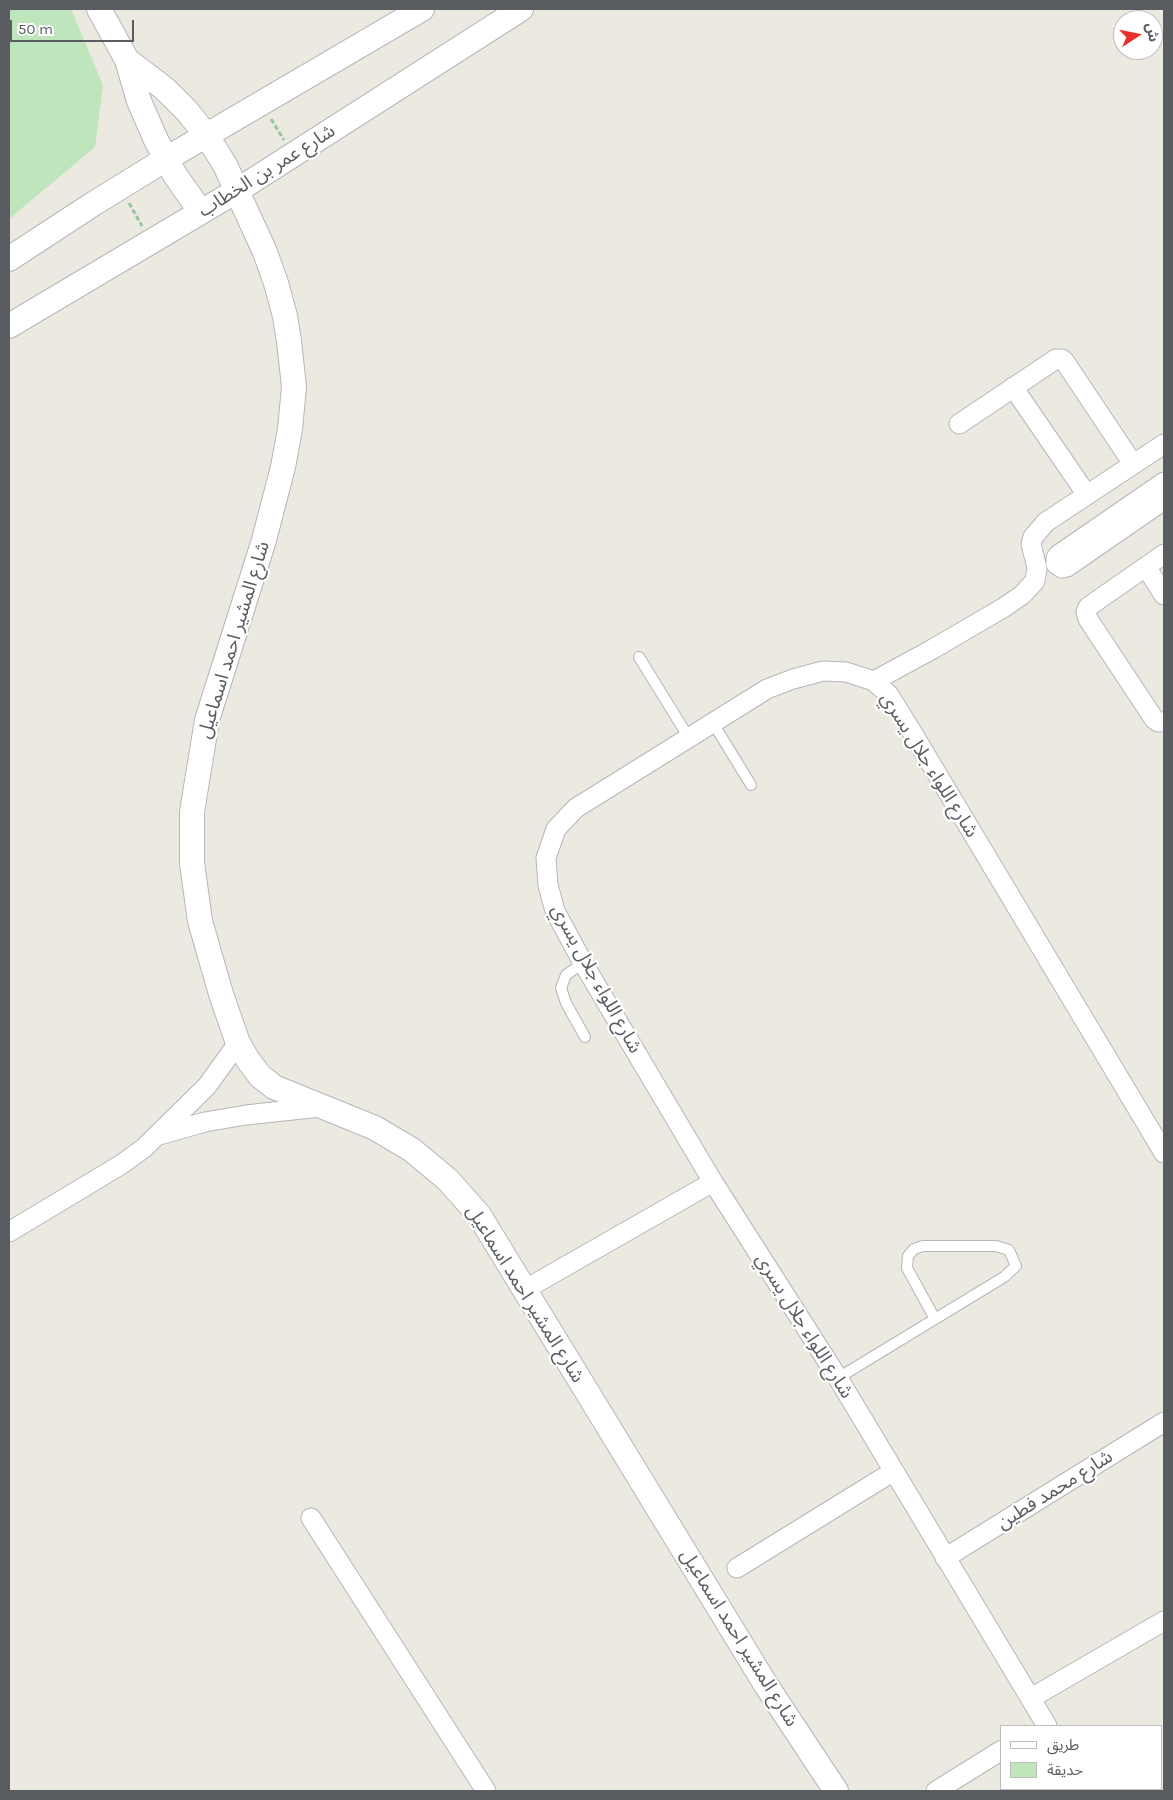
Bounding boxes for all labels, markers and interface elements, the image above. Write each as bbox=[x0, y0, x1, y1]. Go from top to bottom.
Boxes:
scale bar bbox=[12, 10, 136, 42]
north arrow bbox=[1113, 10, 1163, 60]
text: 50 m bbox=[18, 20, 53, 38]
text: ش bbox=[1142, 21, 1162, 43]
street label: شارع عمر بن الخطاب bbox=[194, 120, 340, 222]
street label: شارع المشير احمد اسماعيل bbox=[193, 539, 275, 741]
street label: شارع اللواء جلال يسري bbox=[875, 688, 983, 842]
street label: شارع اللواء جلال يسري bbox=[546, 901, 646, 1057]
street label: شارع المشير احمد اسماعيل bbox=[461, 1201, 589, 1387]
street label: شارع اللواء جلال يسري bbox=[750, 1249, 858, 1403]
street label: شارع محمد فطين bbox=[993, 1445, 1117, 1535]
street label: شارع المشير احمد اسماعيل bbox=[675, 1545, 803, 1731]
legend bbox=[1000, 1725, 1163, 1790]
text: طريق bbox=[1047, 1736, 1079, 1754]
text: حديقة bbox=[1047, 1761, 1083, 1779]

